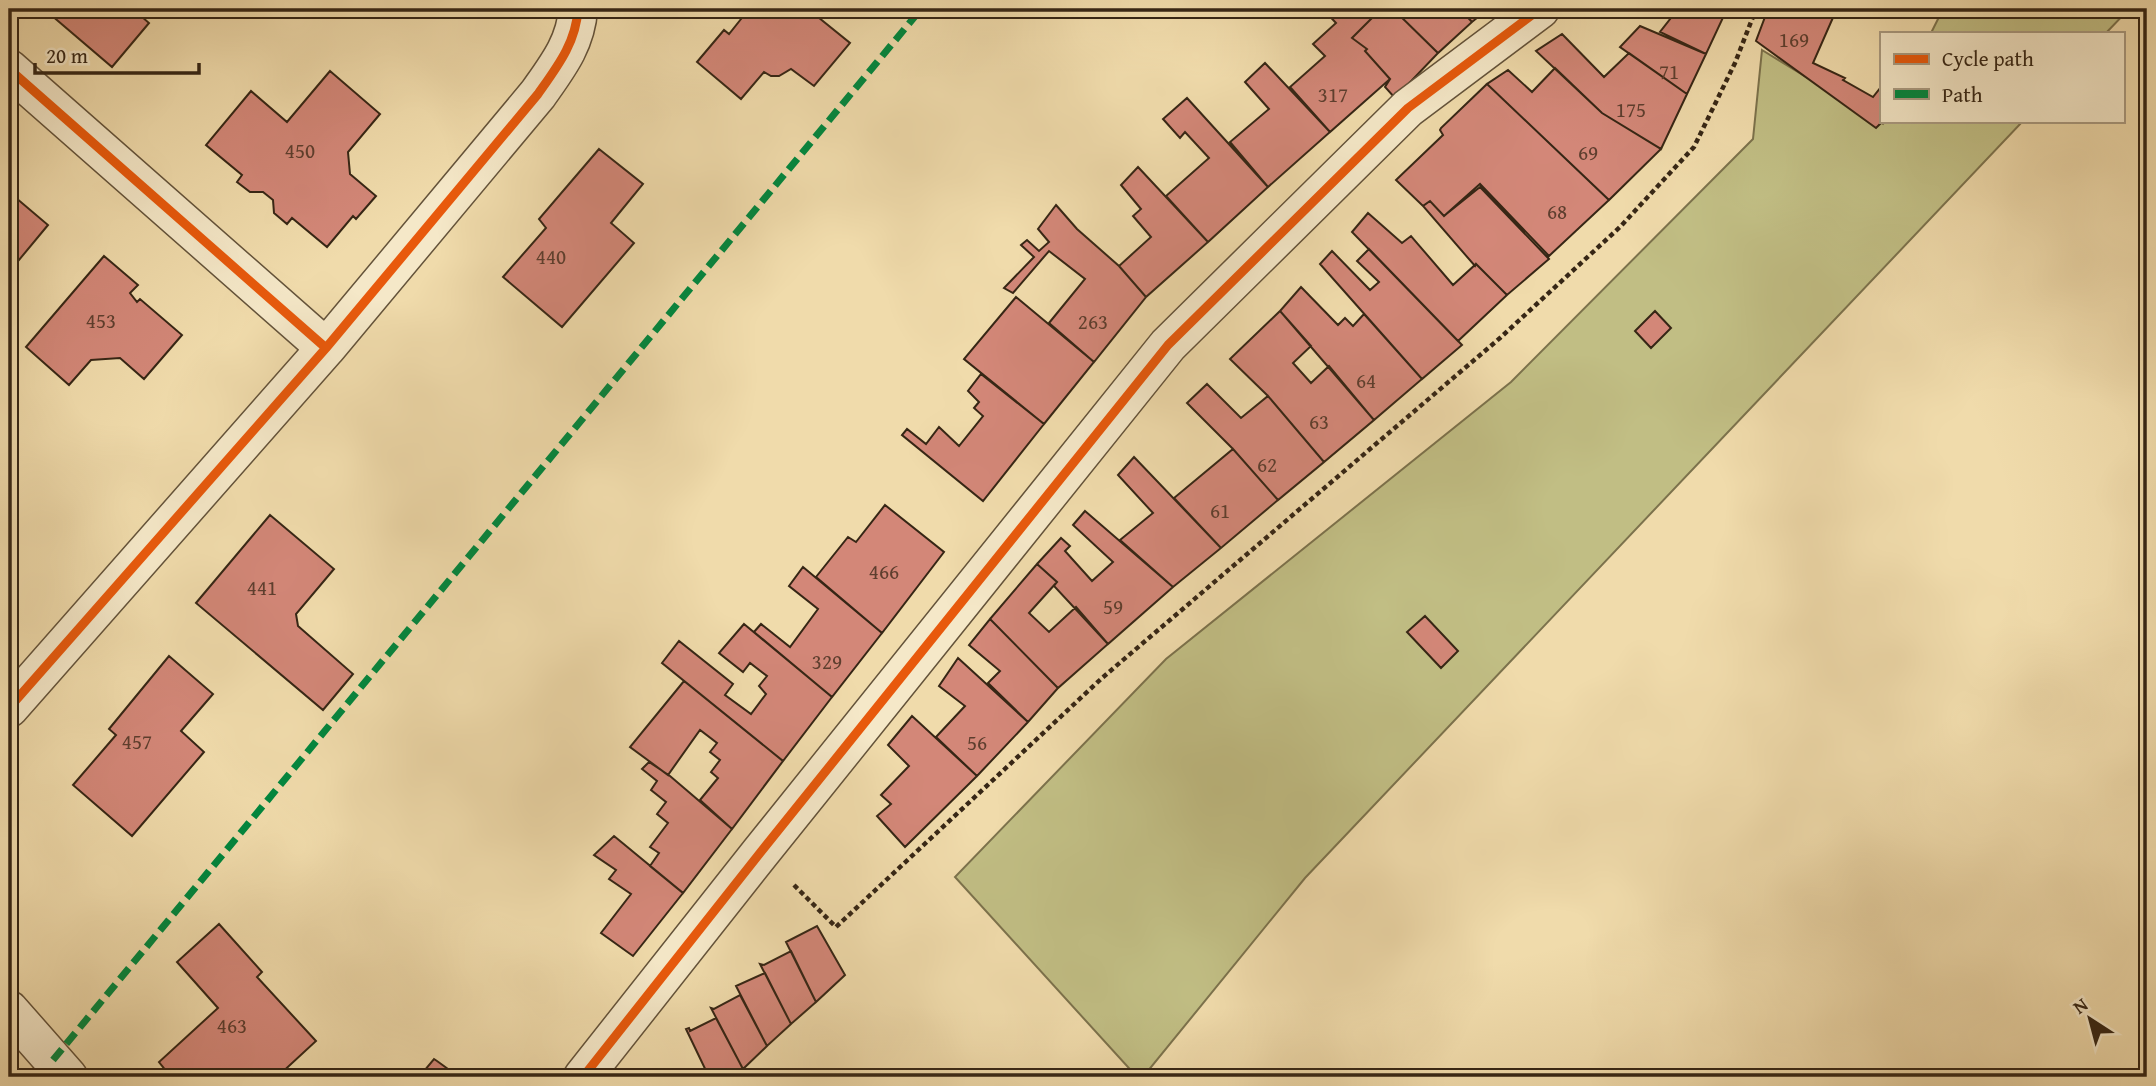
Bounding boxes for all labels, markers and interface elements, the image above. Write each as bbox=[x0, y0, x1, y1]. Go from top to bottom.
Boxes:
house number: 169 bbox=[1779, 24, 1809, 55]
scale bar bbox=[35, 32, 200, 76]
legend bbox=[1880, 32, 2124, 122]
text: 20 m bbox=[46, 40, 88, 71]
text: Cycle path bbox=[1942, 43, 2034, 74]
house number: 71 bbox=[1659, 56, 1679, 87]
house number: 317 bbox=[1318, 79, 1348, 110]
text: Path bbox=[1942, 79, 1983, 110]
house number: 175 bbox=[1616, 94, 1646, 125]
house number: 450 bbox=[285, 135, 315, 166]
house number: 69 bbox=[1578, 137, 1598, 168]
house number: 68 bbox=[1547, 196, 1567, 227]
house number: 440 bbox=[536, 241, 566, 272]
house number: 453 bbox=[86, 305, 116, 336]
house number: 263 bbox=[1078, 306, 1108, 337]
house number: 64 bbox=[1356, 365, 1376, 396]
house number: 63 bbox=[1309, 406, 1329, 437]
house number: 62 bbox=[1257, 449, 1277, 480]
house number: 61 bbox=[1210, 495, 1230, 526]
house number: 466 bbox=[869, 556, 899, 587]
house number: 441 bbox=[247, 572, 277, 603]
house number: 59 bbox=[1103, 591, 1123, 622]
house number: 329 bbox=[812, 646, 842, 677]
house number: 457 bbox=[122, 726, 152, 757]
house number: 56 bbox=[967, 727, 987, 758]
north arrow bbox=[2054, 984, 2124, 1054]
text: N bbox=[2067, 990, 2094, 1020]
house number: 463 bbox=[217, 1010, 247, 1041]

